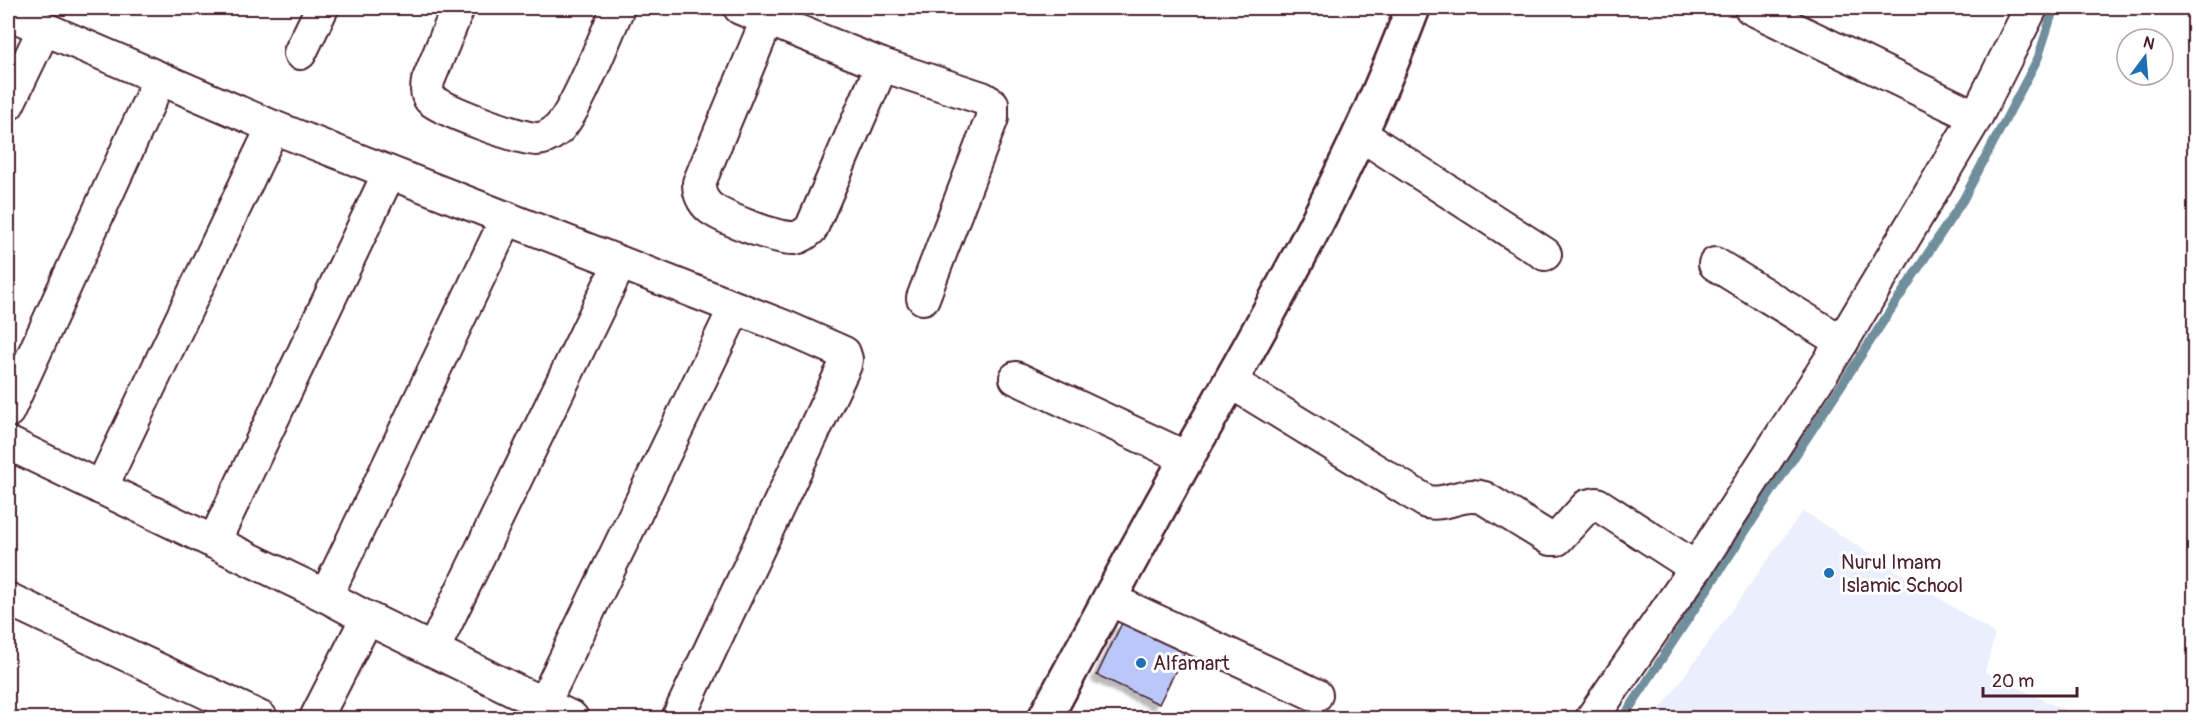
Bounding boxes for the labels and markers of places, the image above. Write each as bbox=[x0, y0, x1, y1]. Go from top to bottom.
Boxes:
place label: Nurul Imam Islamic School bbox=[1841, 550, 1963, 598]
marker: Nurul Imam Islamic School bbox=[1822, 566, 1836, 580]
place label: Alfamart bbox=[1153, 651, 1231, 676]
marker: Alfamart bbox=[1134, 656, 1148, 670]

